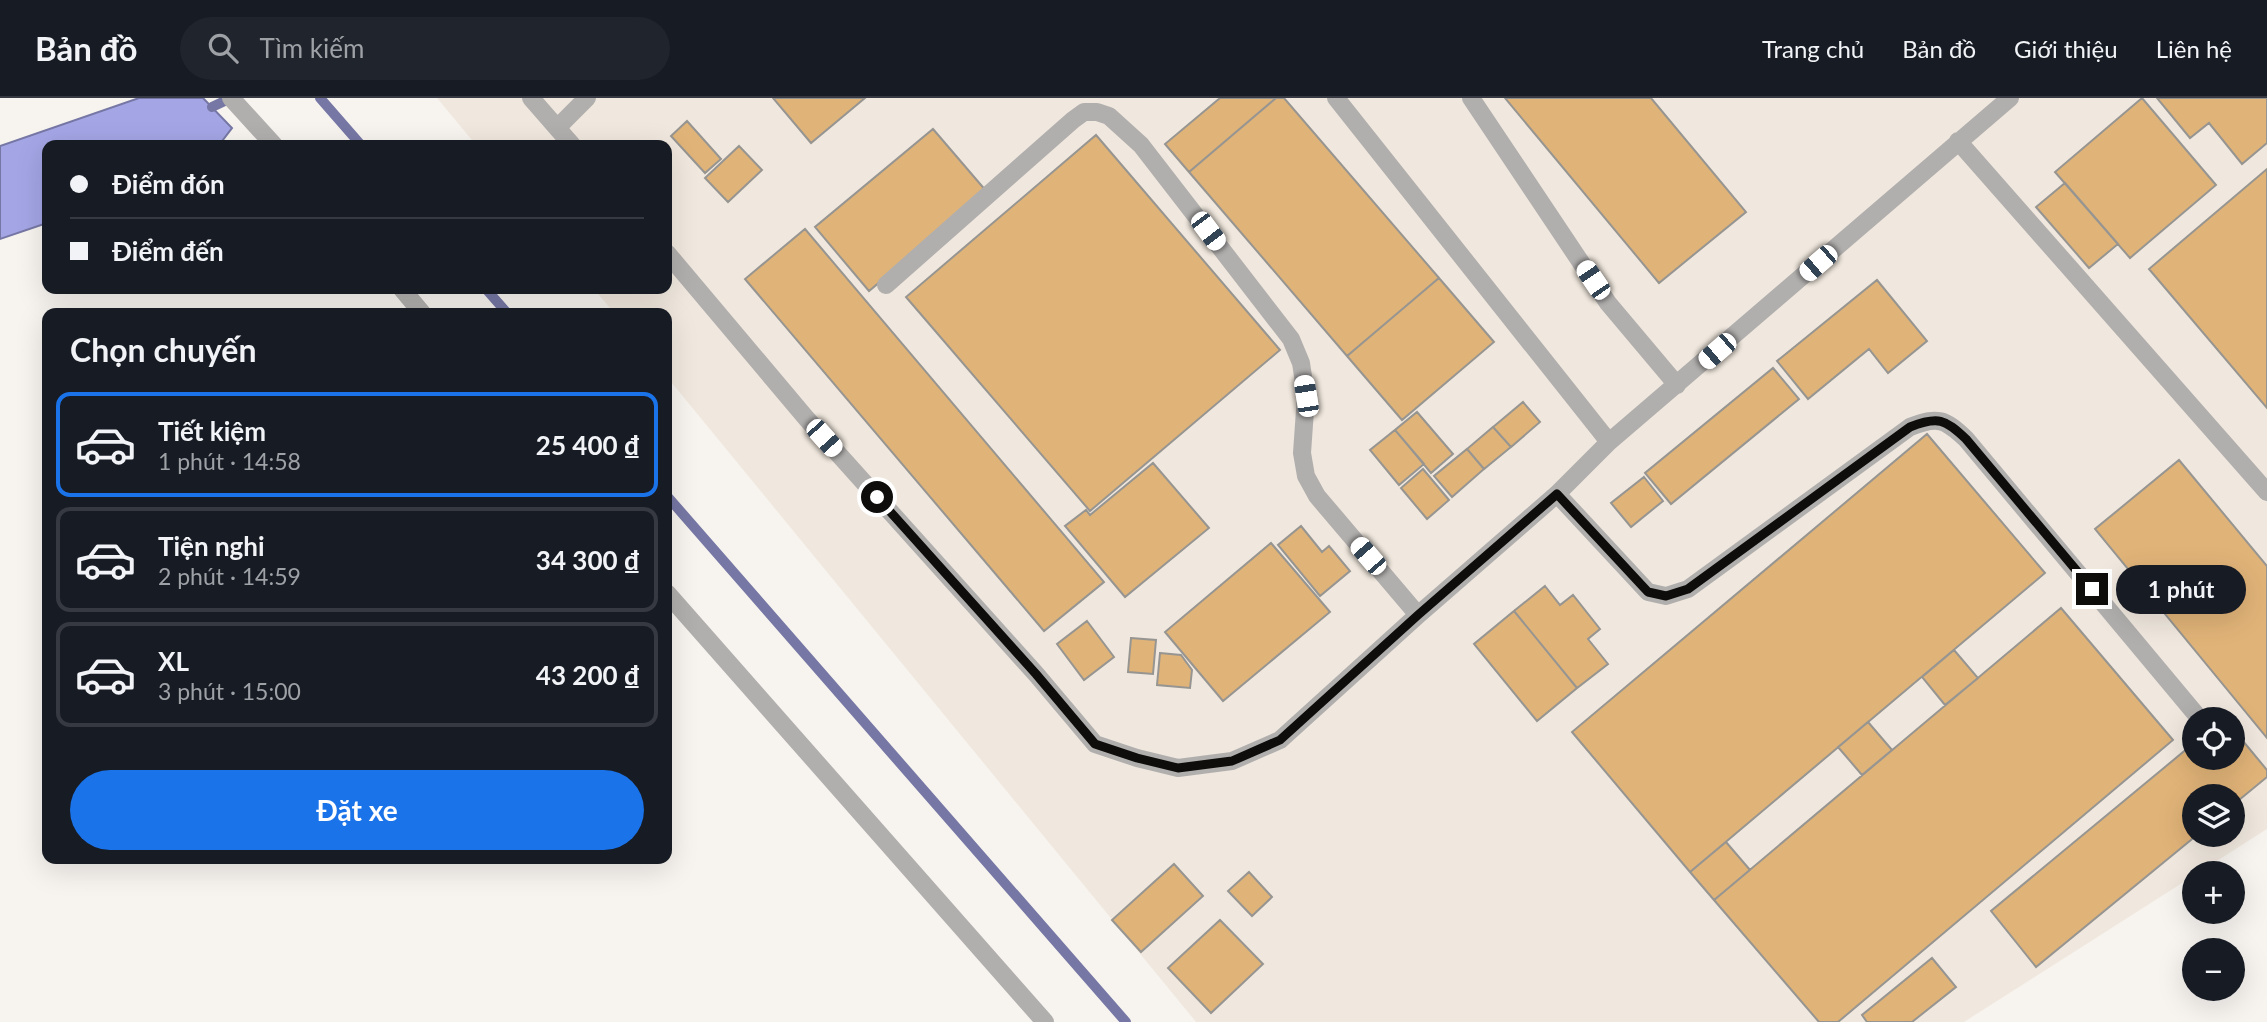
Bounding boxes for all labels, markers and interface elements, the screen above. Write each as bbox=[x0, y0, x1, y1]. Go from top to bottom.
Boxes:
search box bbox=[180, 17, 670, 80]
text: Bản đồ bbox=[35, 28, 138, 68]
icon: search bbox=[204, 29, 242, 67]
text: Tìm kiếm bbox=[260, 32, 364, 64]
text: Trang chủ bbox=[1762, 34, 1864, 63]
text: Bản đồ bbox=[1902, 34, 1976, 63]
text: Giới thiệu bbox=[2014, 34, 2118, 63]
text: Liên hệ bbox=[2156, 34, 2232, 63]
text: Điểm đón bbox=[112, 168, 225, 200]
car bbox=[1187, 208, 1230, 254]
text: Điểm đến bbox=[112, 235, 224, 267]
car bbox=[1796, 241, 1841, 285]
car bbox=[1573, 257, 1614, 303]
car bbox=[1695, 329, 1740, 373]
text: Chọn chuyến bbox=[70, 330, 256, 369]
car bbox=[1293, 374, 1320, 418]
icon: car bbox=[74, 413, 137, 476]
text: Tiết kiệm bbox=[158, 415, 266, 447]
car bbox=[803, 415, 846, 461]
text: 25 400 ₫ bbox=[536, 429, 640, 461]
text: 1 phút · 14:58 bbox=[158, 447, 301, 475]
route start bbox=[861, 481, 893, 513]
icon: car bbox=[74, 528, 137, 591]
text: Tiện nghi bbox=[158, 530, 265, 562]
car bbox=[1347, 533, 1390, 579]
text: 34 300 ₫ bbox=[536, 544, 640, 576]
text: 2 phút · 14:59 bbox=[158, 562, 301, 590]
callout: 1 phút bbox=[2116, 564, 2246, 614]
route end bbox=[2076, 573, 2108, 605]
text: 1 phút bbox=[2148, 575, 2214, 603]
icon: car bbox=[74, 643, 137, 706]
text: XL bbox=[158, 645, 189, 677]
text: 43 200 ₫ bbox=[536, 659, 640, 691]
text: 3 phút · 15:00 bbox=[158, 677, 301, 705]
map controls bbox=[2182, 707, 2245, 1001]
button: locate bbox=[2182, 707, 2245, 770]
button: Đặt xe bbox=[70, 770, 644, 850]
button: layers bbox=[2182, 784, 2245, 847]
button: + bbox=[2182, 861, 2245, 924]
button: − bbox=[2182, 938, 2245, 1001]

